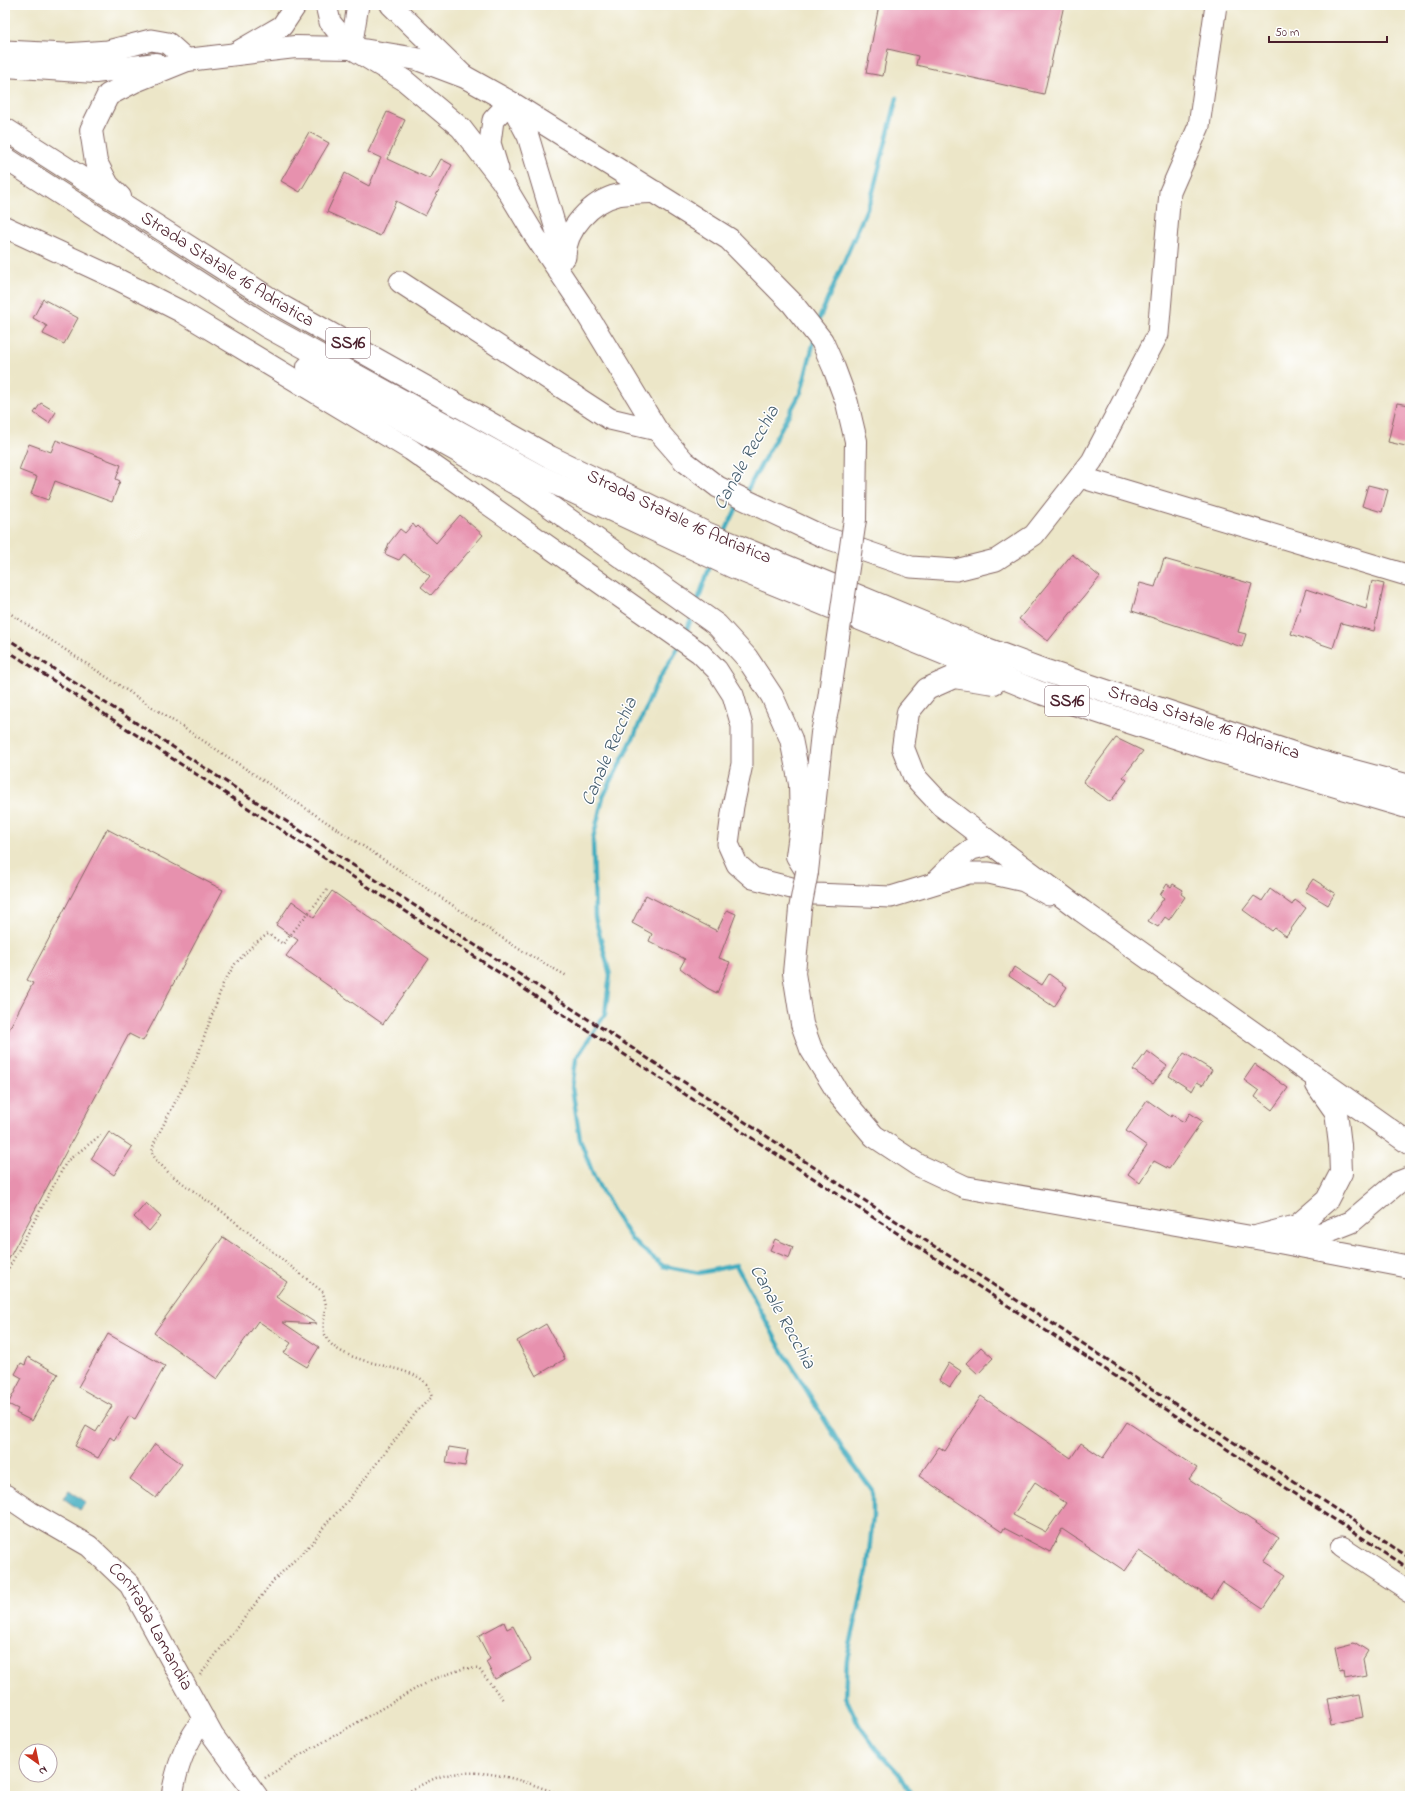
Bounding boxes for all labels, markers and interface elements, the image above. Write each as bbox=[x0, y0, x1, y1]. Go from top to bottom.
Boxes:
scale bar bbox=[1269, 18, 1387, 44]
text: 50 m bbox=[1275, 24, 1299, 42]
street label: Strada Statale 16 Adriatica bbox=[135, 206, 319, 335]
road number: SS16 bbox=[326, 328, 370, 358]
water label: Canale Recchia bbox=[707, 400, 787, 515]
street label: Strada Statale 16 Adriatica bbox=[582, 464, 775, 572]
street label: Strada Statale 16 Adriatica bbox=[1104, 679, 1303, 767]
road number: SS16 bbox=[1045, 686, 1089, 716]
water label: Canale Recchia bbox=[575, 693, 645, 810]
water label: Canale Recchia bbox=[742, 1260, 822, 1375]
street label: Contrada Lamandia bbox=[102, 1557, 199, 1696]
north arrow bbox=[18, 1743, 58, 1783]
text: N bbox=[35, 1762, 50, 1779]

